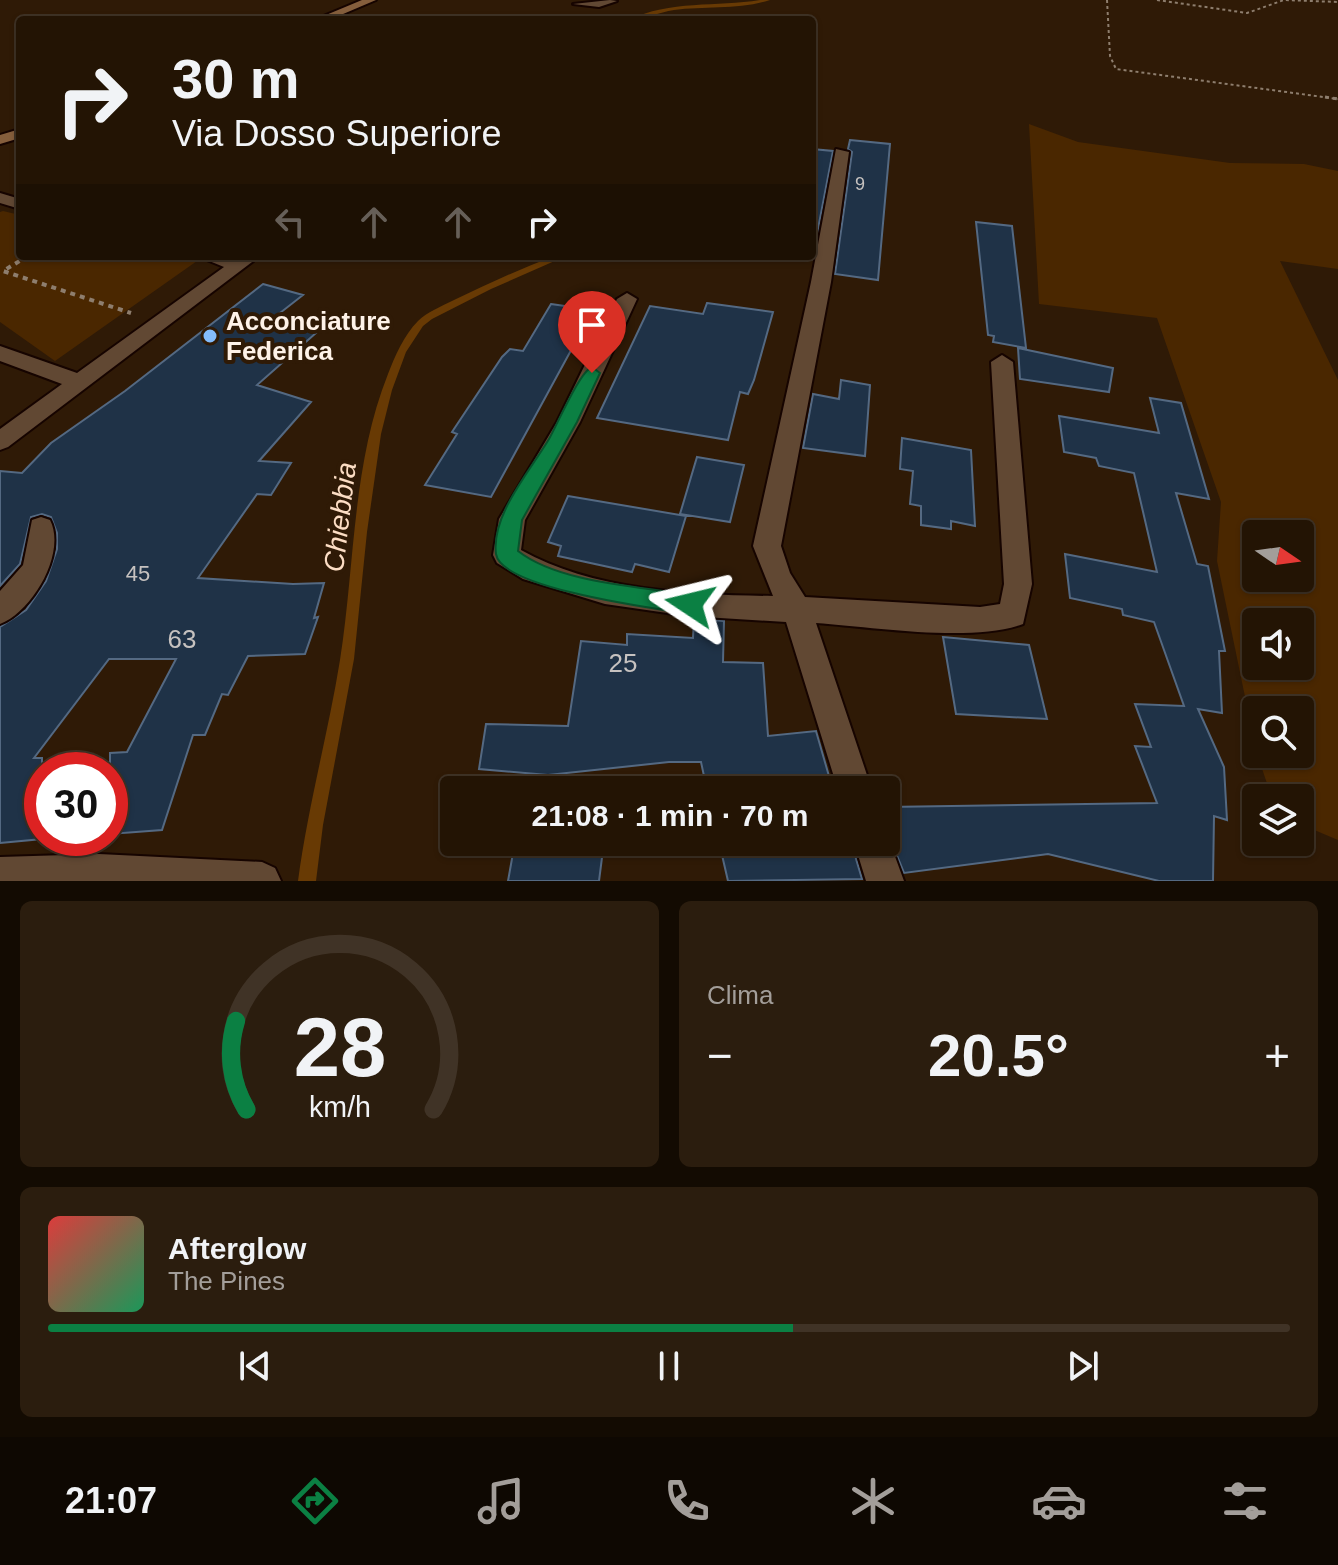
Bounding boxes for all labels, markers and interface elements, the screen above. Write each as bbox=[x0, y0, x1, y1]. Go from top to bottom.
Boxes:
text: 30 m bbox=[172, 47, 300, 110]
icon: right bbox=[40, 48, 144, 152]
text: Via Dosso Superiore bbox=[172, 113, 502, 154]
house number: 9 bbox=[855, 174, 865, 194]
icon: left bbox=[268, 200, 312, 244]
icon: ahead bbox=[352, 200, 396, 244]
icon: ahead bbox=[436, 200, 480, 244]
icon: right bbox=[520, 200, 564, 244]
pin bbox=[558, 291, 626, 373]
icon: arrive bbox=[570, 303, 614, 347]
place label: Acconciature Federica bbox=[226, 306, 391, 366]
marker: Acconciature Federica bbox=[201, 327, 219, 345]
water label: Chiebbia bbox=[318, 460, 362, 574]
north arrow bbox=[1242, 520, 1314, 592]
map controls bbox=[1242, 520, 1314, 856]
house number: 45 bbox=[126, 561, 150, 586]
position arrow bbox=[648, 562, 732, 646]
button: sound bbox=[1242, 608, 1314, 680]
house number: 63 bbox=[168, 624, 196, 654]
house number: 25 bbox=[609, 648, 637, 678]
button: search bbox=[1242, 696, 1314, 768]
speed limit sign: 30 bbox=[24, 752, 128, 856]
button: layers bbox=[1242, 784, 1314, 856]
text: 21:08 · 1 min · 70 m bbox=[532, 799, 808, 832]
text: Clima bbox=[707, 980, 773, 1010]
text: 28 bbox=[293, 1001, 386, 1094]
text: 20.5° bbox=[928, 1022, 1069, 1089]
text: − bbox=[707, 1031, 733, 1080]
text: + bbox=[1264, 1031, 1290, 1080]
text: km/h bbox=[309, 1091, 370, 1123]
text: Afterglow bbox=[168, 1232, 306, 1265]
text: The Pines bbox=[168, 1266, 285, 1296]
icon: previous bbox=[233, 1344, 277, 1388]
icon: pause bbox=[647, 1344, 691, 1388]
icon: next bbox=[1061, 1344, 1105, 1388]
icon: directions bbox=[287, 1473, 343, 1529]
icon: music bbox=[473, 1473, 529, 1529]
icon: phone bbox=[659, 1473, 715, 1529]
icon: climate bbox=[845, 1473, 901, 1529]
icon: car bbox=[1031, 1473, 1087, 1529]
icon: filters bbox=[1217, 1473, 1273, 1529]
text: 21:07 bbox=[65, 1480, 157, 1521]

